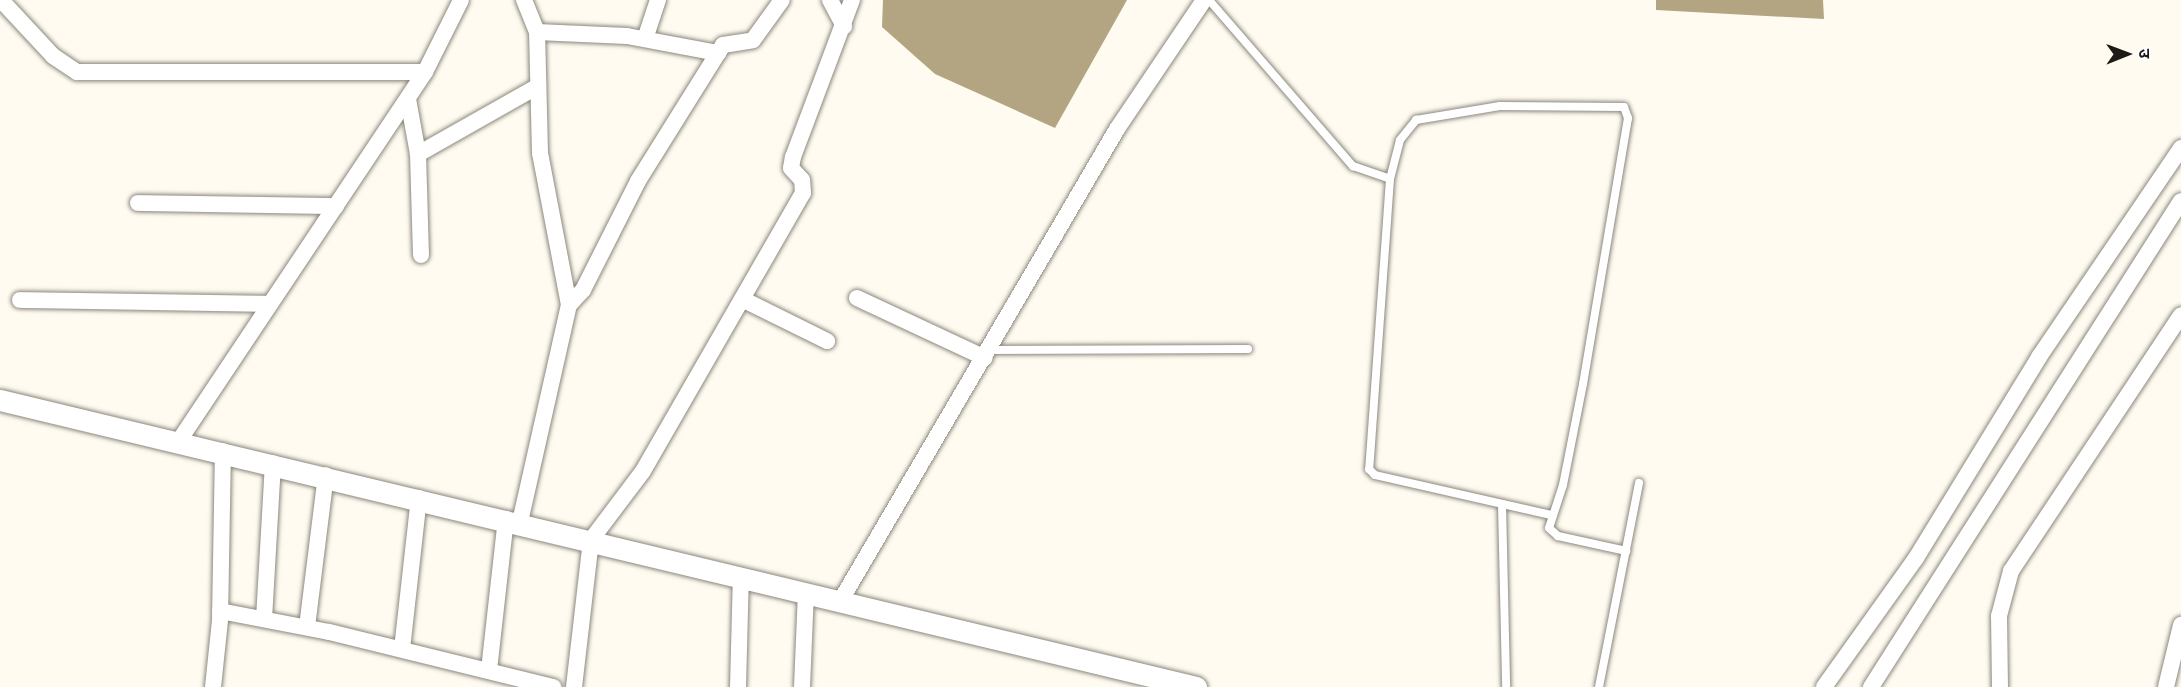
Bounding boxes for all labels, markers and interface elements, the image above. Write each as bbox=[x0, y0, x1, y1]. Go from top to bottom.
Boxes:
north arrow bbox=[2097, 24, 2157, 84]
text: उ bbox=[2135, 49, 2155, 59]

